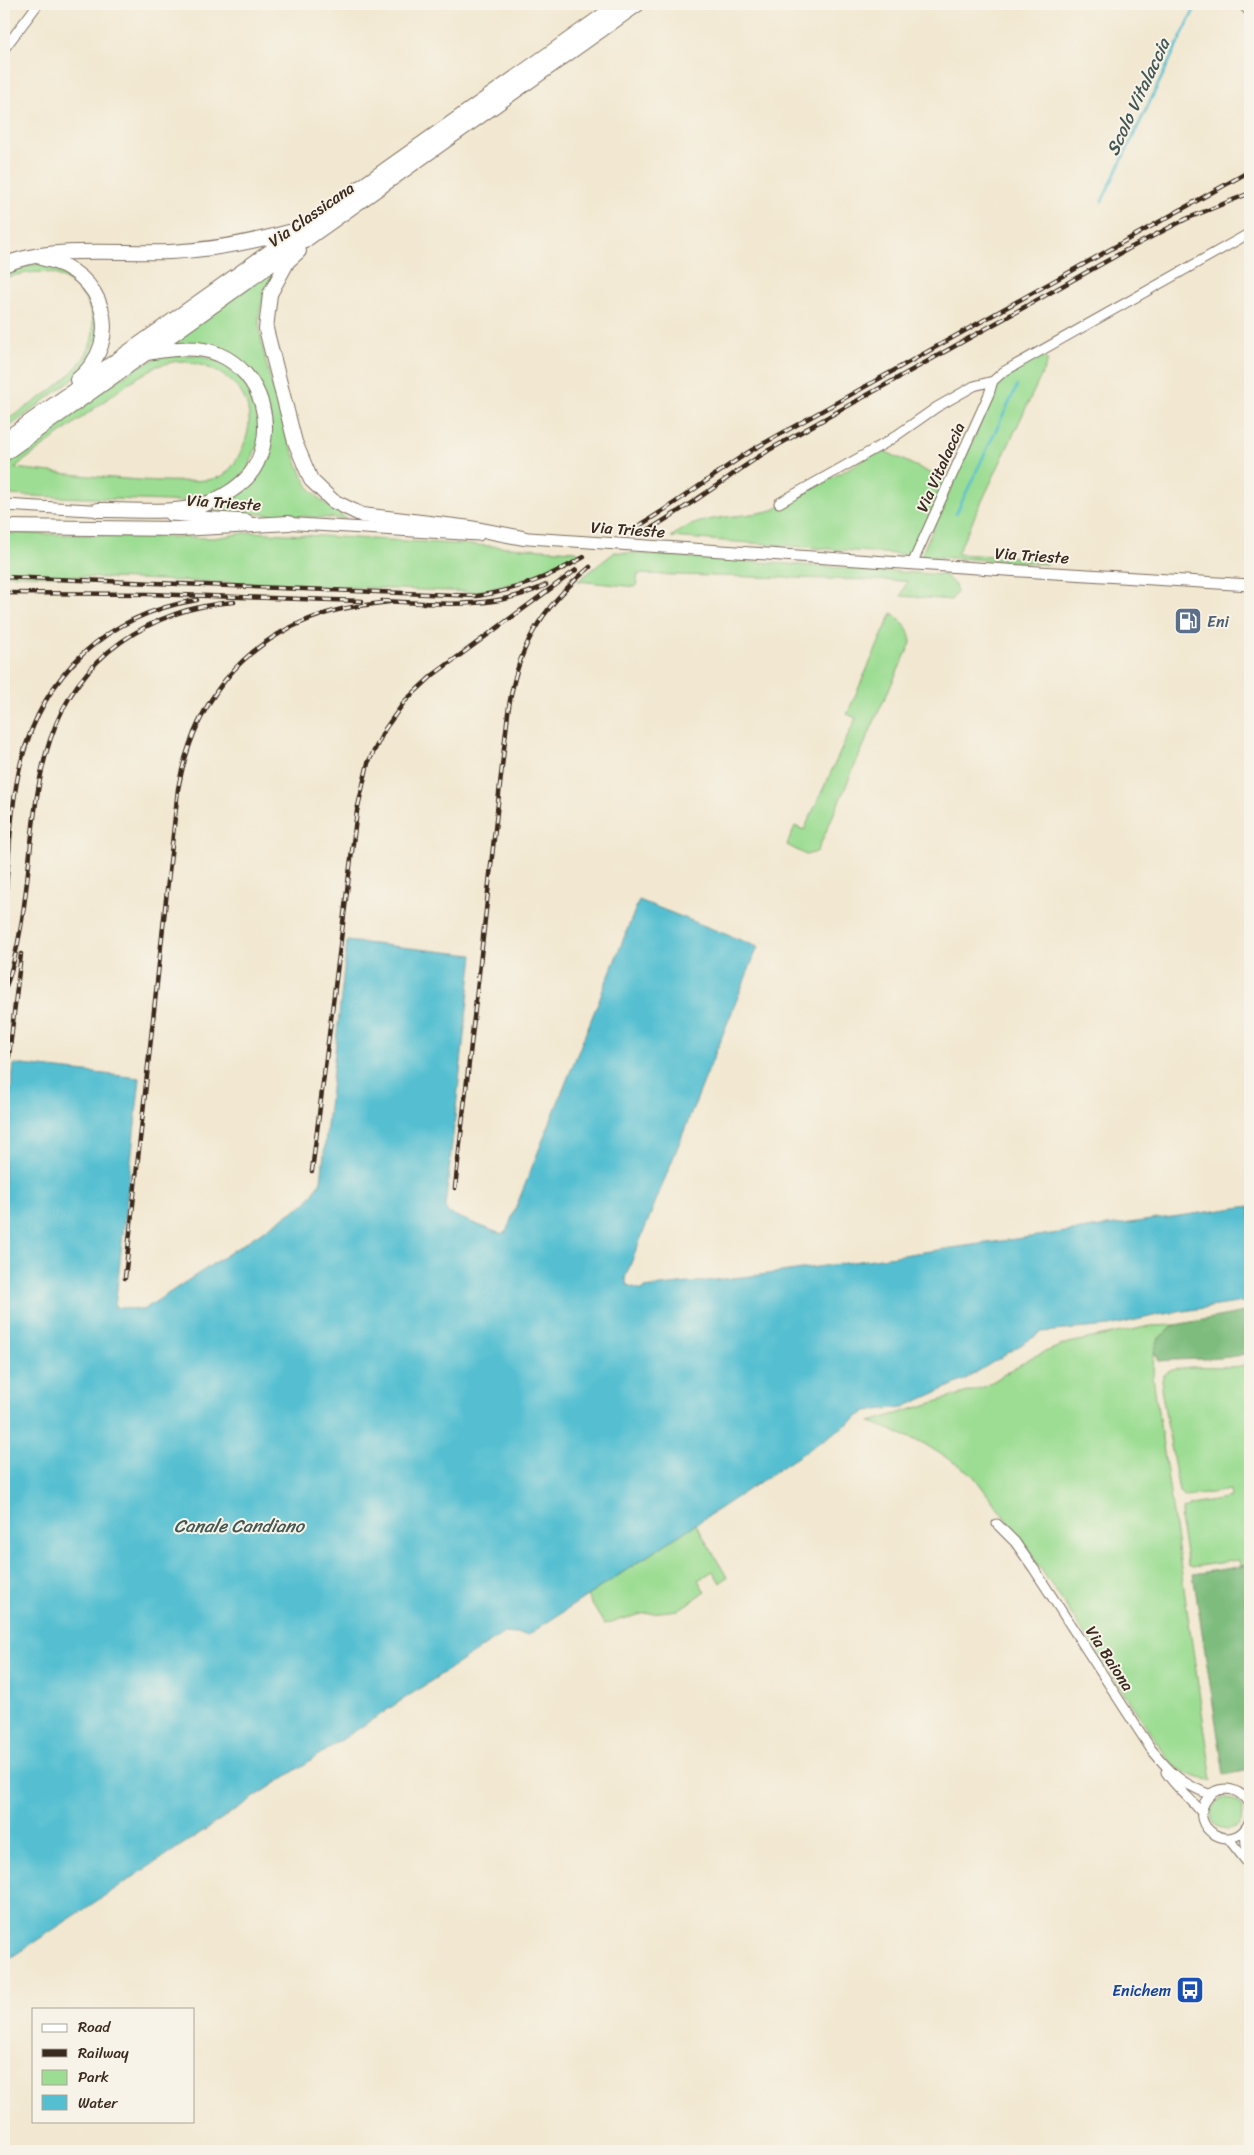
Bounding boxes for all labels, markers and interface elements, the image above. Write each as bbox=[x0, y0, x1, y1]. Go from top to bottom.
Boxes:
water label: Scolo Vitalaccia bbox=[1097, 31, 1180, 161]
street label: Via Classicana bbox=[262, 174, 360, 255]
street label: Via Vitalaccia bbox=[908, 417, 973, 517]
street label: Via Trieste bbox=[186, 485, 262, 520]
street label: Via Trieste bbox=[590, 512, 666, 547]
street label: Via Trieste bbox=[994, 538, 1070, 573]
fuel station icon: Eni bbox=[1173, 606, 1203, 636]
place label: Eni bbox=[1207, 607, 1230, 636]
water label: Canale Candiano bbox=[174, 1510, 306, 1542]
street label: Via Baiona bbox=[1077, 1620, 1142, 1697]
bus stop icon: Enichem bbox=[1175, 1975, 1205, 2005]
place label: Enichem bbox=[1112, 1976, 1171, 2005]
legend bbox=[32, 2008, 195, 2122]
text: Road bbox=[78, 2014, 111, 2040]
text: Railway bbox=[78, 2040, 129, 2066]
text: Park bbox=[78, 2064, 109, 2090]
text: Water bbox=[78, 2090, 118, 2116]

